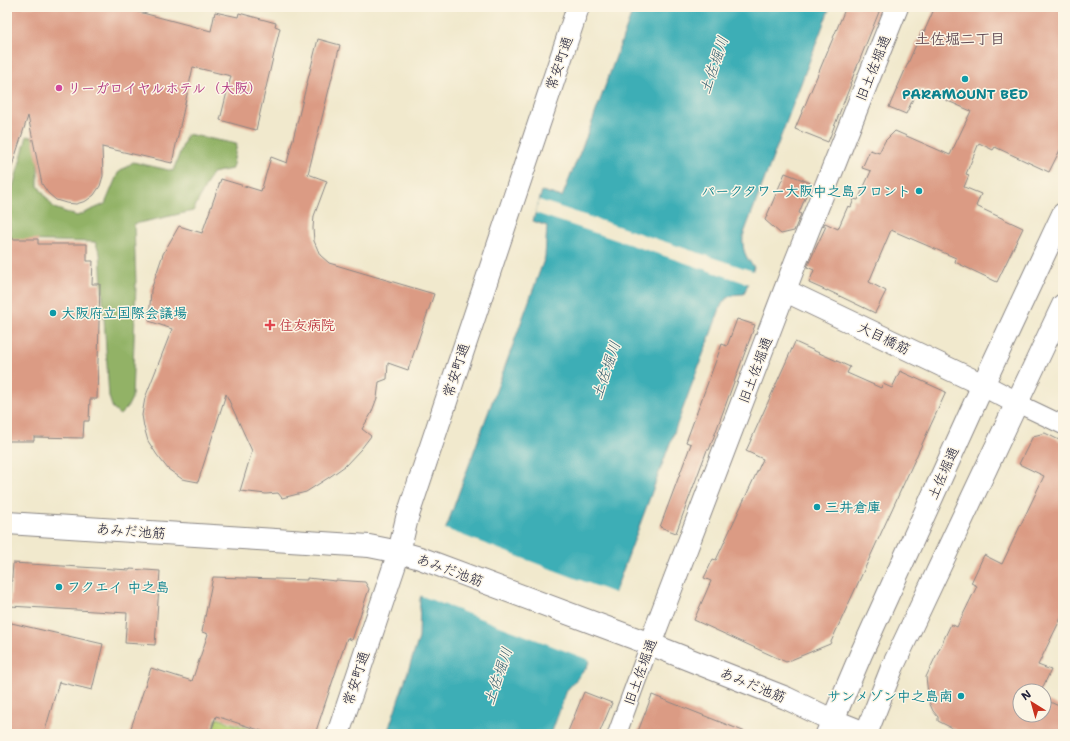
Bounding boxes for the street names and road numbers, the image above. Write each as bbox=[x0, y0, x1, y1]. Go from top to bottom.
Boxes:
street label: 旧土佐堀通 bbox=[852, 32, 894, 104]
street label: 常安町通 bbox=[541, 34, 577, 92]
street label: 大目橋筋 bbox=[855, 318, 913, 358]
street label: 旧土佐堀通 bbox=[734, 334, 776, 406]
street label: 常安町通 bbox=[439, 341, 473, 399]
street label: 土佐堀通 bbox=[923, 444, 963, 502]
street label: あみだ池筋 bbox=[95, 520, 167, 542]
street label: あみだ池筋 bbox=[414, 550, 486, 590]
street label: 旧土佐堀通 bbox=[620, 636, 660, 708]
street label: 常安町通 bbox=[339, 649, 373, 707]
street label: あみだ池筋 bbox=[717, 664, 789, 706]

